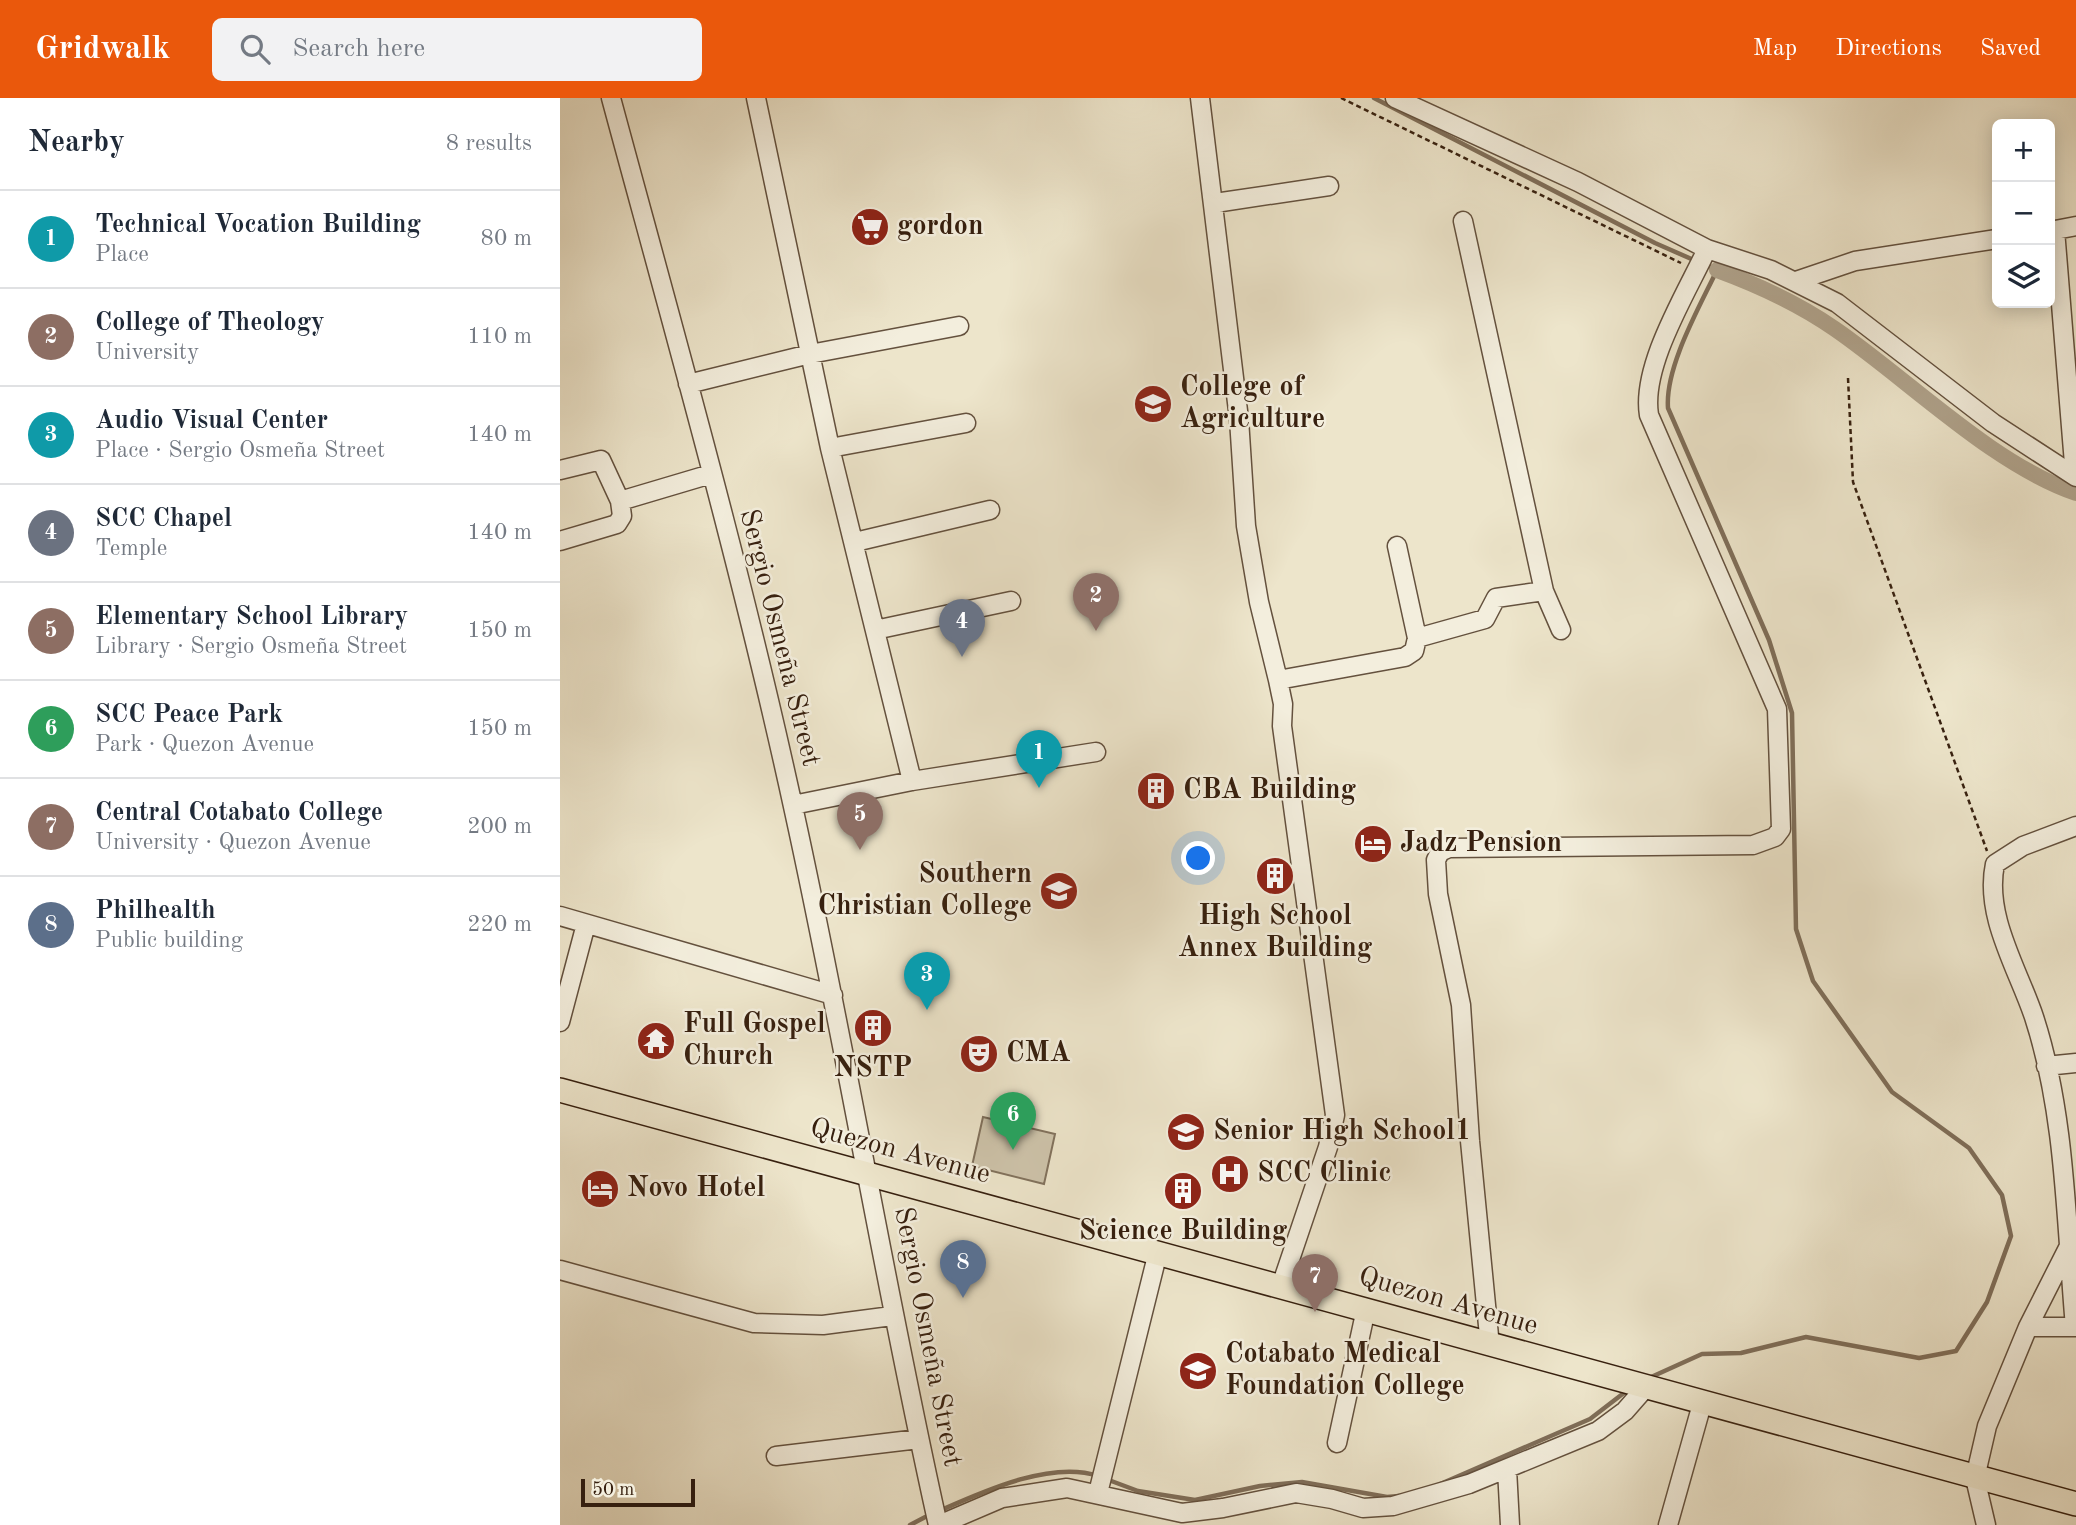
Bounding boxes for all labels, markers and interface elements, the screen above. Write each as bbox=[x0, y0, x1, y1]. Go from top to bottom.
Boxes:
search box bbox=[212, 18, 702, 81]
icon: search bbox=[236, 30, 274, 68]
text: Gridwalk bbox=[35, 33, 170, 66]
text: Search here bbox=[292, 36, 425, 62]
text: Map bbox=[1753, 37, 1797, 61]
text: Directions bbox=[1835, 37, 1942, 61]
text: Saved bbox=[1980, 37, 2041, 61]
map controls bbox=[1992, 119, 2055, 308]
button: + bbox=[1992, 119, 2055, 182]
text: Nearby bbox=[28, 128, 125, 158]
text: 8 results bbox=[446, 132, 532, 155]
button: − bbox=[1992, 182, 2055, 245]
supermarket icon: gordon bbox=[849, 206, 891, 248]
text: Technical Vocation Building bbox=[95, 212, 421, 238]
place label: gordon bbox=[897, 213, 984, 241]
text: 1 bbox=[44, 227, 58, 250]
text: 80 m bbox=[481, 227, 532, 250]
text: Place bbox=[95, 243, 149, 266]
button: layers bbox=[1992, 245, 2055, 308]
text: College of Theology bbox=[95, 310, 325, 336]
text: 2 bbox=[44, 325, 58, 348]
text: 110 m bbox=[467, 325, 532, 348]
text: University bbox=[95, 341, 199, 364]
place label: College of Agriculture bbox=[1180, 374, 1325, 434]
school or university icon: College of Agriculture bbox=[1132, 383, 1174, 425]
text: Audio Visual Center bbox=[95, 408, 328, 434]
text: 3 bbox=[44, 423, 58, 446]
text: 140 m bbox=[467, 423, 532, 446]
text: Place · Sergio Osmeña Street bbox=[95, 439, 385, 462]
text: SCC Chapel bbox=[95, 506, 232, 532]
street label: Sergio Osmeña Street bbox=[733, 507, 825, 769]
text: 4 bbox=[44, 521, 58, 544]
text: 140 m bbox=[467, 521, 532, 544]
text: Temple bbox=[95, 537, 167, 560]
pin: 2 bbox=[1073, 573, 1119, 631]
pin: 4 bbox=[939, 599, 985, 657]
text: Elementary School Library bbox=[95, 604, 408, 630]
text: 5 bbox=[44, 619, 58, 642]
text: 150 m bbox=[467, 619, 532, 642]
text: Library · Sergio Osmeña Street bbox=[95, 635, 407, 658]
text: SCC Peace Park bbox=[95, 702, 283, 728]
text: 6 bbox=[44, 717, 58, 740]
text: 150 m bbox=[467, 717, 532, 740]
pin: 1 bbox=[1016, 730, 1062, 788]
text: Park · Quezon Avenue bbox=[95, 733, 314, 756]
building icon: CBA Building bbox=[1135, 770, 1177, 812]
place label: CBA Building bbox=[1183, 777, 1357, 805]
pin: 5 bbox=[837, 792, 883, 850]
text: Central Cotabato College bbox=[95, 800, 383, 826]
text: 7 bbox=[44, 815, 58, 838]
text: 200 m bbox=[467, 815, 532, 838]
hotel icon: Jadz Pension bbox=[1352, 823, 1394, 865]
place label: Jadz Pension bbox=[1400, 830, 1562, 858]
text: University · Quezon Avenue bbox=[95, 831, 371, 854]
your location bbox=[1181, 841, 1215, 875]
building icon: High School Annex Building bbox=[1254, 855, 1296, 897]
place label: Southern Christian College bbox=[817, 861, 1032, 921]
school or university icon: Southern Christian College bbox=[1038, 870, 1080, 912]
text: Philhealth bbox=[95, 898, 216, 924]
place label: High School Annex Building bbox=[1178, 903, 1373, 963]
text: 8 bbox=[44, 913, 58, 936]
text: 220 m bbox=[467, 913, 532, 936]
text: Public building bbox=[95, 929, 243, 952]
pin: 3 bbox=[904, 952, 950, 1010]
building icon: NSTP bbox=[852, 1007, 894, 1049]
place label: Full Gospel Church bbox=[683, 1011, 826, 1071]
temple icon: Full Gospel Church bbox=[635, 1020, 677, 1062]
theatre icon: CMA bbox=[958, 1033, 1000, 1075]
place label: CMA bbox=[1006, 1040, 1071, 1068]
place label: NSTP bbox=[834, 1055, 912, 1083]
pin: 6 bbox=[990, 1092, 1036, 1150]
school or university icon: Senior High School1 bbox=[1165, 1111, 1207, 1153]
street label: Quezon Avenue bbox=[807, 1114, 993, 1190]
place label: Senior High School1 bbox=[1213, 1118, 1471, 1146]
hospital icon: SCC Clinic bbox=[1209, 1153, 1251, 1195]
place label: SCC Clinic bbox=[1257, 1160, 1392, 1188]
hotel icon: Novo Hotel bbox=[579, 1168, 621, 1210]
building icon: Science Building bbox=[1162, 1170, 1204, 1212]
place label: Novo Hotel bbox=[627, 1175, 766, 1203]
street label: Sergio Osmeña Street bbox=[888, 1205, 966, 1469]
place label: Science Building bbox=[1079, 1218, 1288, 1246]
pin: 8 bbox=[940, 1240, 986, 1298]
pin: 7 bbox=[1292, 1254, 1338, 1312]
street label: Quezon Avenue bbox=[1355, 1263, 1541, 1341]
place label: Cotabato Medical Foundation College bbox=[1225, 1341, 1465, 1401]
school or university icon: Cotabato Medical Foundation College bbox=[1177, 1350, 1219, 1392]
scale bar bbox=[581, 1476, 695, 1508]
text: 50 m bbox=[592, 1481, 634, 1500]

